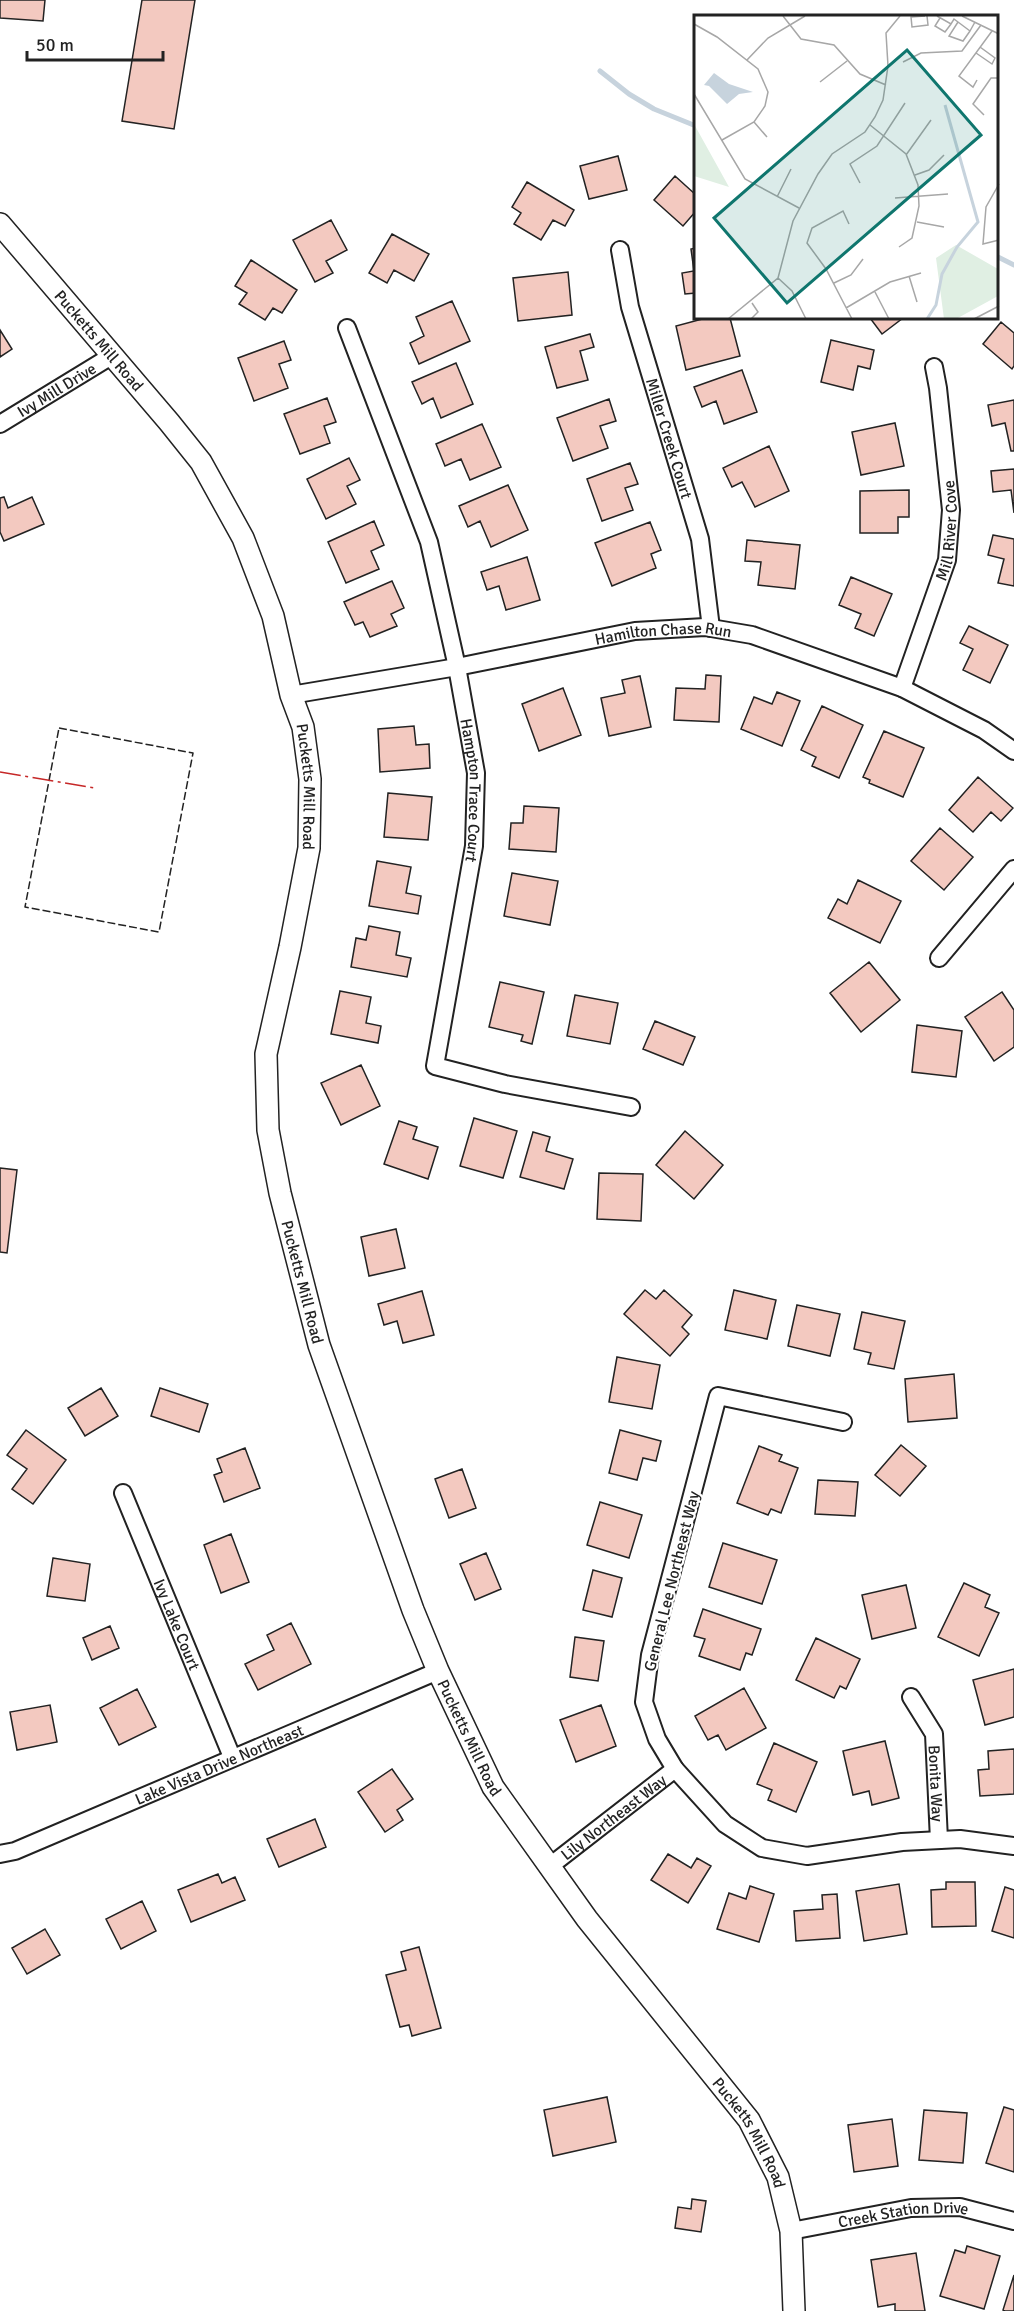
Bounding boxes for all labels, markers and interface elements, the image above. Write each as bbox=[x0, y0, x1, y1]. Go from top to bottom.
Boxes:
inset map bbox=[694, 15, 999, 320]
scale bar bbox=[27, 24, 164, 62]
text: 50 m bbox=[36, 34, 74, 56]
street label: Pucketts Mill Road bbox=[50, 286, 147, 396]
street label: Ivy Mill Drive bbox=[14, 359, 100, 422]
street label: Miller Creek Court bbox=[641, 376, 696, 502]
street label: Mill River Cove bbox=[931, 479, 962, 584]
street label: Hamilton Chase Run bbox=[593, 618, 733, 650]
street label: Hampton Trace Court bbox=[455, 717, 485, 864]
street label: Pucketts Mill Road bbox=[292, 722, 319, 850]
street label: Pucketts Mill Road bbox=[276, 1218, 327, 1346]
street label: General Lee Northeast Way bbox=[640, 1489, 704, 1673]
street label: Ivy Lake Court bbox=[149, 1576, 204, 1674]
street label: Pucketts Mill Road bbox=[432, 1676, 505, 1801]
street label: Lake Vista Drive Northeast bbox=[132, 1720, 307, 1810]
street label: Bonita Way bbox=[924, 1745, 947, 1823]
street label: Lily Northeast Way bbox=[557, 1770, 671, 1865]
street label: Pucketts Mill Road bbox=[708, 2074, 789, 2190]
street label: Creek Station Drive bbox=[837, 2198, 971, 2233]

